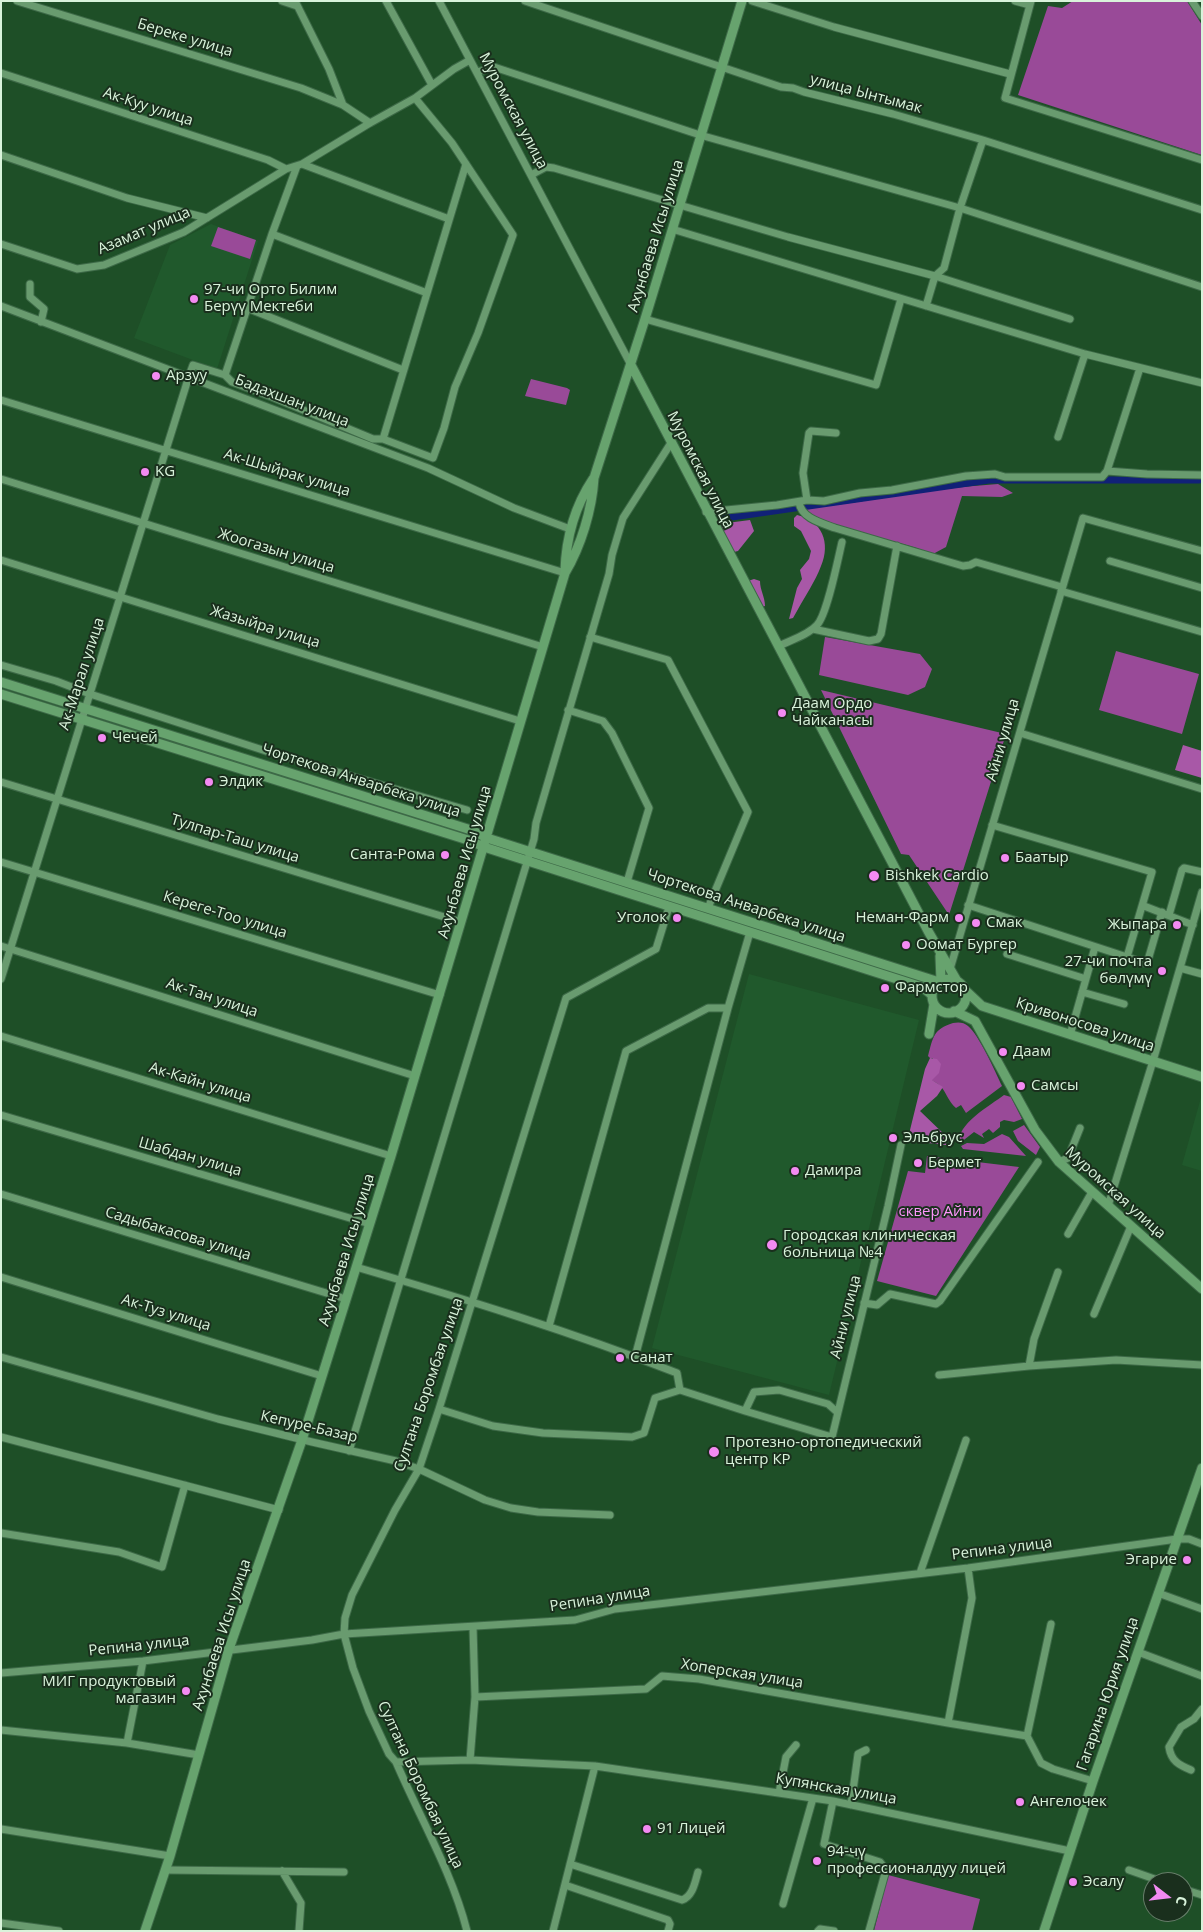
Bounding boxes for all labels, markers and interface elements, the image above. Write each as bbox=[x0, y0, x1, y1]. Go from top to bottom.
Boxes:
street label: Береке улица bbox=[135, 15, 235, 61]
street label: Муромская улица bbox=[475, 50, 551, 172]
street label: улица Ынтымак bbox=[808, 70, 924, 118]
street label: Ак-Куу улица bbox=[101, 84, 195, 130]
street label: Ахунбаева Исы улица bbox=[624, 158, 688, 314]
street label: Азамат улица bbox=[95, 203, 193, 259]
place label: 97-чи Орто Билим Берүү Мектеби bbox=[204, 281, 337, 316]
marker: 97-чи Орто Билим Берүү Мектеби bbox=[188, 293, 200, 305]
place label: Арзуу bbox=[166, 367, 207, 385]
marker: Арзуу bbox=[150, 370, 162, 382]
street label: Бадахшан улица bbox=[232, 371, 352, 431]
street label: Муромская улица bbox=[663, 408, 737, 532]
street label: Ак-Шыйрак улица bbox=[222, 445, 352, 501]
place label: KG bbox=[155, 463, 175, 481]
marker: KG bbox=[139, 466, 151, 478]
street label: Жоогазын улица bbox=[216, 525, 336, 577]
street label: Жазыйра улица bbox=[208, 602, 322, 652]
street label: Ак-Марал улица bbox=[55, 615, 109, 733]
place label: Даам Ордо Чайканасы bbox=[792, 695, 873, 730]
street label: Айни улица bbox=[983, 697, 1023, 783]
marker: Даам Ордо Чайканасы bbox=[776, 707, 788, 719]
place label: Чечей bbox=[112, 729, 158, 747]
marker: Чечей bbox=[96, 732, 108, 744]
street label: Чортекова Анварбека улица bbox=[260, 740, 462, 822]
place label: Элдик bbox=[219, 773, 263, 791]
marker: Элдик bbox=[203, 776, 215, 788]
street label: Ахунбаева Исы улица bbox=[435, 783, 495, 941]
street label: Тулпар-Таш улица bbox=[169, 811, 301, 867]
place label: Санта-Рома bbox=[350, 846, 435, 864]
marker: Санта-Рома bbox=[439, 849, 451, 861]
place label: Баатыр bbox=[1015, 849, 1069, 867]
marker: Баатыр bbox=[999, 852, 1011, 864]
street label: Чортекова Анварбека улица bbox=[645, 865, 847, 947]
place label: Bishkek Cardio bbox=[885, 867, 989, 885]
marker: Bishkek Cardio bbox=[867, 869, 881, 883]
street label: Кереге-Тоо улица bbox=[161, 888, 289, 942]
place label: Уголок bbox=[617, 909, 667, 927]
place label: Неман-Фарм bbox=[855, 909, 949, 927]
marker: Уголок bbox=[671, 912, 683, 924]
marker: Неман-Фарм bbox=[953, 912, 965, 924]
place label: Смак bbox=[986, 914, 1023, 932]
place label: Жыпара bbox=[1108, 916, 1167, 934]
marker: Смак bbox=[970, 917, 982, 929]
marker: Жыпара bbox=[1171, 919, 1183, 931]
place label: Оомат Бургер bbox=[916, 936, 1017, 954]
marker: Оомат Бургер bbox=[900, 939, 912, 951]
place label: 27-чи почта бөлүмү bbox=[1065, 953, 1152, 988]
marker: 27-чи почта бөлүмү bbox=[1156, 965, 1168, 977]
street label: Ак-Тан улица bbox=[164, 975, 260, 1021]
place label: Фармстор bbox=[895, 979, 968, 997]
marker: Фармстор bbox=[879, 982, 891, 994]
street label: Кривоносова улица bbox=[1014, 994, 1156, 1056]
place label: Даам bbox=[1013, 1043, 1051, 1061]
marker: Даам bbox=[997, 1046, 1009, 1058]
street label: Ак-Кайн улица bbox=[147, 1059, 253, 1107]
place label: Самсы bbox=[1031, 1077, 1078, 1095]
marker: Самсы bbox=[1015, 1080, 1027, 1092]
place label: Эльбрус bbox=[903, 1129, 963, 1147]
marker: Эльбрус bbox=[887, 1132, 899, 1144]
street label: Шабдан улица bbox=[136, 1134, 244, 1180]
street label: Муромская улица bbox=[1061, 1143, 1169, 1243]
place label: Бермет bbox=[928, 1154, 981, 1172]
marker: Бермет bbox=[912, 1157, 924, 1169]
place label: Дамира bbox=[805, 1162, 862, 1180]
marker: Дамира bbox=[789, 1165, 801, 1177]
street label: Ахунбаева Исы улица bbox=[315, 1172, 379, 1328]
street label: Садыбакасова улица bbox=[103, 1203, 253, 1265]
park label: сквер Айни bbox=[898, 1203, 982, 1221]
place label: Городская клиническая больница №4 bbox=[783, 1227, 956, 1262]
marker: Городская клиническая больница №4 bbox=[765, 1238, 779, 1252]
street label: Айни улица bbox=[827, 1273, 865, 1361]
street label: Ак-Туз улица bbox=[119, 1291, 213, 1335]
street label: Султана Боромбая улица bbox=[391, 1296, 467, 1474]
place label: Санат bbox=[630, 1349, 673, 1367]
marker: Санат bbox=[614, 1352, 626, 1364]
street label: Кепуре-Базар bbox=[259, 1407, 359, 1447]
place label: Протезно-ортопедический центр КР bbox=[725, 1434, 922, 1469]
marker: Протезно-ортопедический центр КР bbox=[707, 1445, 721, 1459]
street label: Репина улица bbox=[951, 1534, 1053, 1564]
place label: Эгарие bbox=[1126, 1551, 1177, 1569]
marker: Эгарие bbox=[1181, 1554, 1193, 1566]
street label: Ахунбаева Исы улица bbox=[189, 1557, 255, 1713]
street label: Репина улица bbox=[549, 1582, 651, 1616]
street label: Гагарина Юрия улица bbox=[1073, 1615, 1143, 1773]
street label: Репина улица bbox=[88, 1632, 190, 1660]
street label: Хоперская улица bbox=[680, 1655, 804, 1693]
place label: МИГ продуктовый магазин bbox=[42, 1673, 176, 1708]
marker: МИГ продуктовый магазин bbox=[180, 1685, 192, 1697]
street label: Султана Боромбая улица bbox=[373, 1698, 467, 1872]
street label: Купянская улица bbox=[774, 1769, 898, 1809]
place label: Ангелочек bbox=[1030, 1793, 1107, 1811]
marker: Ангелочек bbox=[1014, 1796, 1026, 1808]
place label: 91 Лицей bbox=[657, 1820, 725, 1838]
marker: 91 Лицей bbox=[641, 1823, 653, 1835]
place label: 94-чү профессионалдуу лицей bbox=[827, 1843, 1006, 1878]
marker: 94-чү профессионалдуу лицей bbox=[811, 1855, 823, 1867]
north arrow bbox=[1143, 1872, 1193, 1922]
place label: Эсалу bbox=[1083, 1873, 1124, 1891]
marker: Эсалу bbox=[1067, 1876, 1079, 1888]
text: С bbox=[1172, 1894, 1192, 1908]

